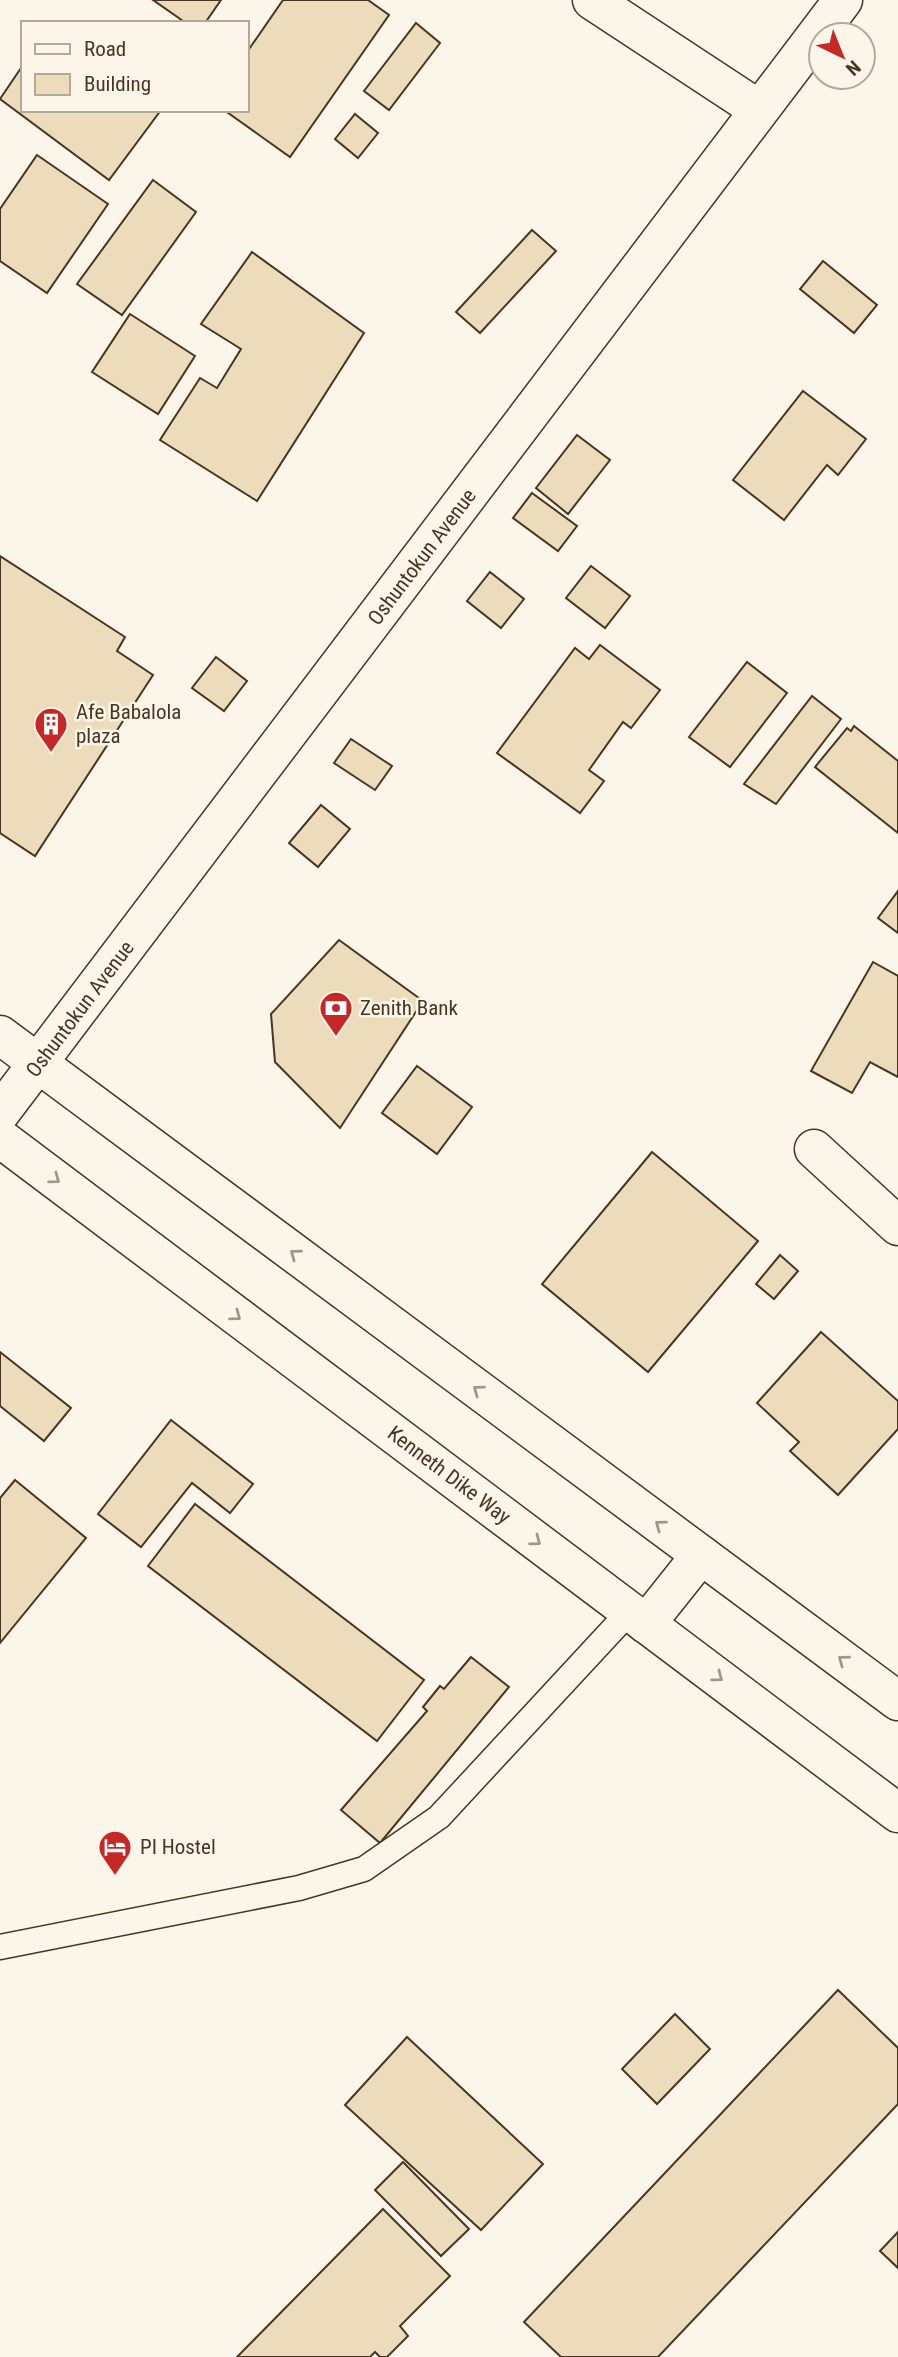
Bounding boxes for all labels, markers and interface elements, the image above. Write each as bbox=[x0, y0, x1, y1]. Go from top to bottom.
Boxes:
legend bbox=[21, 21, 248, 112]
north arrow bbox=[807, 21, 877, 91]
text: Road bbox=[84, 37, 126, 61]
text: N bbox=[841, 56, 865, 80]
text: Building bbox=[84, 72, 151, 96]
street label: Oshuntokun Avenue bbox=[363, 484, 481, 630]
place label: Afe Babalola plaza bbox=[76, 700, 181, 748]
building icon: Afe Babalola plaza bbox=[32, 705, 70, 754]
street label: Oshuntokun Avenue bbox=[21, 936, 139, 1082]
bank icon: Zenith Bank bbox=[317, 989, 355, 1038]
place label: Zenith Bank bbox=[360, 996, 458, 1020]
one-way arrow bbox=[47, 1170, 59, 1183]
one-way arrow bbox=[290, 1250, 303, 1262]
one-way arrow bbox=[229, 1307, 241, 1320]
one-way arrow bbox=[473, 1385, 485, 1398]
street label: Kenneth Dike Way bbox=[383, 1421, 515, 1529]
one-way arrow bbox=[656, 1521, 668, 1533]
one-way arrow bbox=[528, 1532, 541, 1545]
one-way arrow bbox=[838, 1656, 851, 1669]
one-way arrow bbox=[710, 1669, 722, 1682]
hotel icon: PI Hostel bbox=[96, 1828, 134, 1877]
place label: PI Hostel bbox=[140, 1835, 216, 1859]

